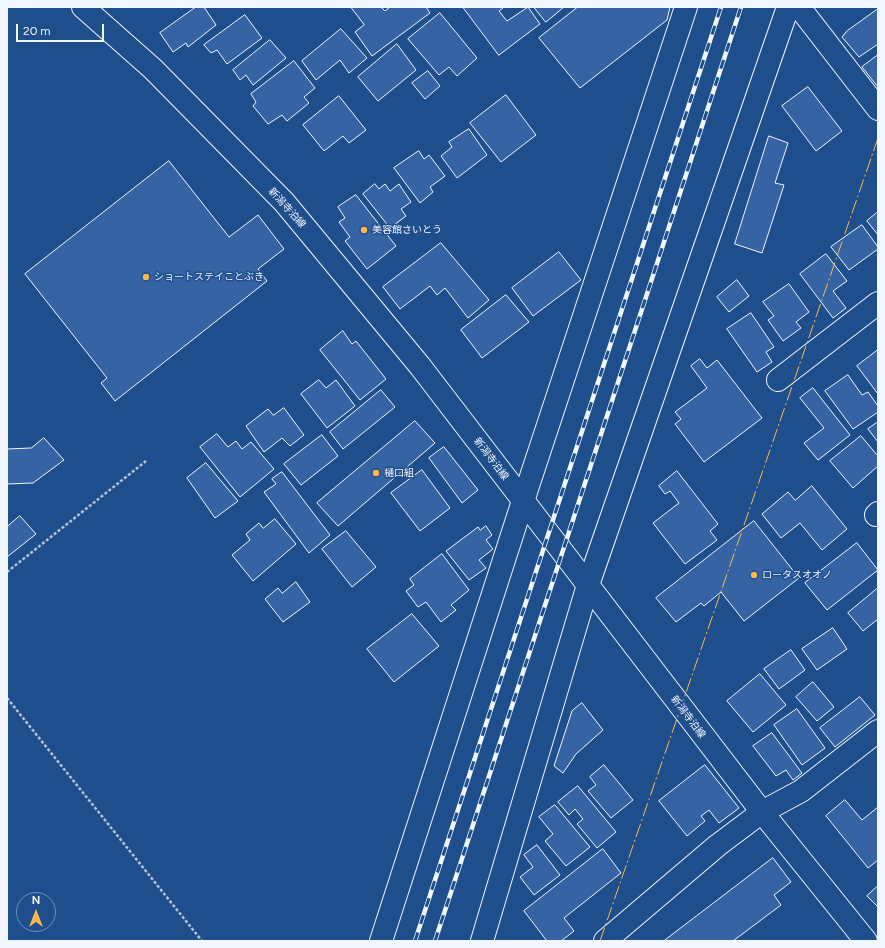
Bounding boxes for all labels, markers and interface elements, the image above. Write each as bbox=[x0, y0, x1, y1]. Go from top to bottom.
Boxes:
scale bar bbox=[18, 16, 106, 42]
text: 20 m bbox=[23, 24, 51, 38]
street label: 新潟寺泊線 bbox=[266, 185, 308, 231]
place label: 美容館さいとう bbox=[372, 224, 442, 236]
marker: 美容館さいとう bbox=[359, 225, 369, 235]
place label: ショートステイことぶき bbox=[154, 271, 264, 283]
marker: ショートステイことぶき bbox=[141, 272, 151, 282]
street label: 新潟寺泊線 bbox=[471, 435, 511, 483]
place label: 樋口組 bbox=[384, 467, 414, 479]
marker: 樋口組 bbox=[371, 468, 381, 478]
place label: ロータスオオノ bbox=[762, 569, 832, 581]
marker: ロータスオオノ bbox=[749, 570, 759, 580]
street label: 新潟寺泊線 bbox=[668, 693, 708, 741]
north arrow bbox=[16, 892, 56, 932]
text: N bbox=[32, 894, 40, 907]

